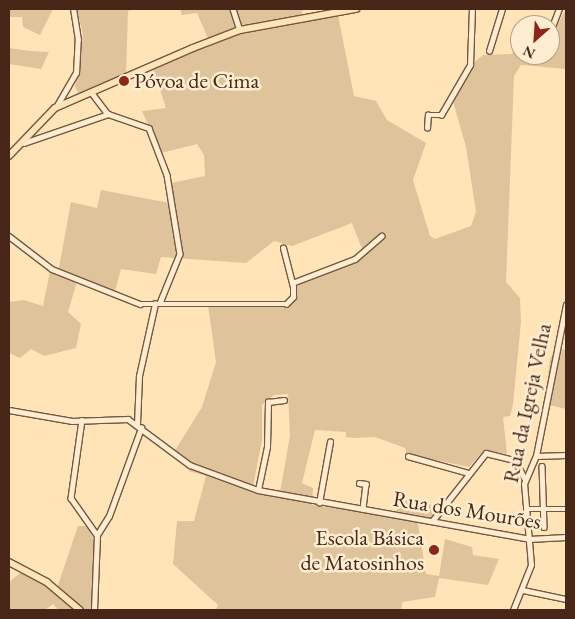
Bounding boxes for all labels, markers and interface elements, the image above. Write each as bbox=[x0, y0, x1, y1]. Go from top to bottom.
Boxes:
north arrow bbox=[510, 15, 560, 65]
text: N bbox=[520, 42, 538, 63]
place label: Póvoa de Cima bbox=[134, 68, 259, 94]
marker: Póvoa de Cima bbox=[118, 75, 130, 87]
street label: Rua da Igreja Velha bbox=[497, 321, 557, 485]
street label: Rua dos Mourões bbox=[391, 485, 543, 535]
place label: Escola Básica de Matosinhos bbox=[300, 524, 424, 576]
marker: Escola Básica de Matosinhos bbox=[428, 544, 440, 556]

